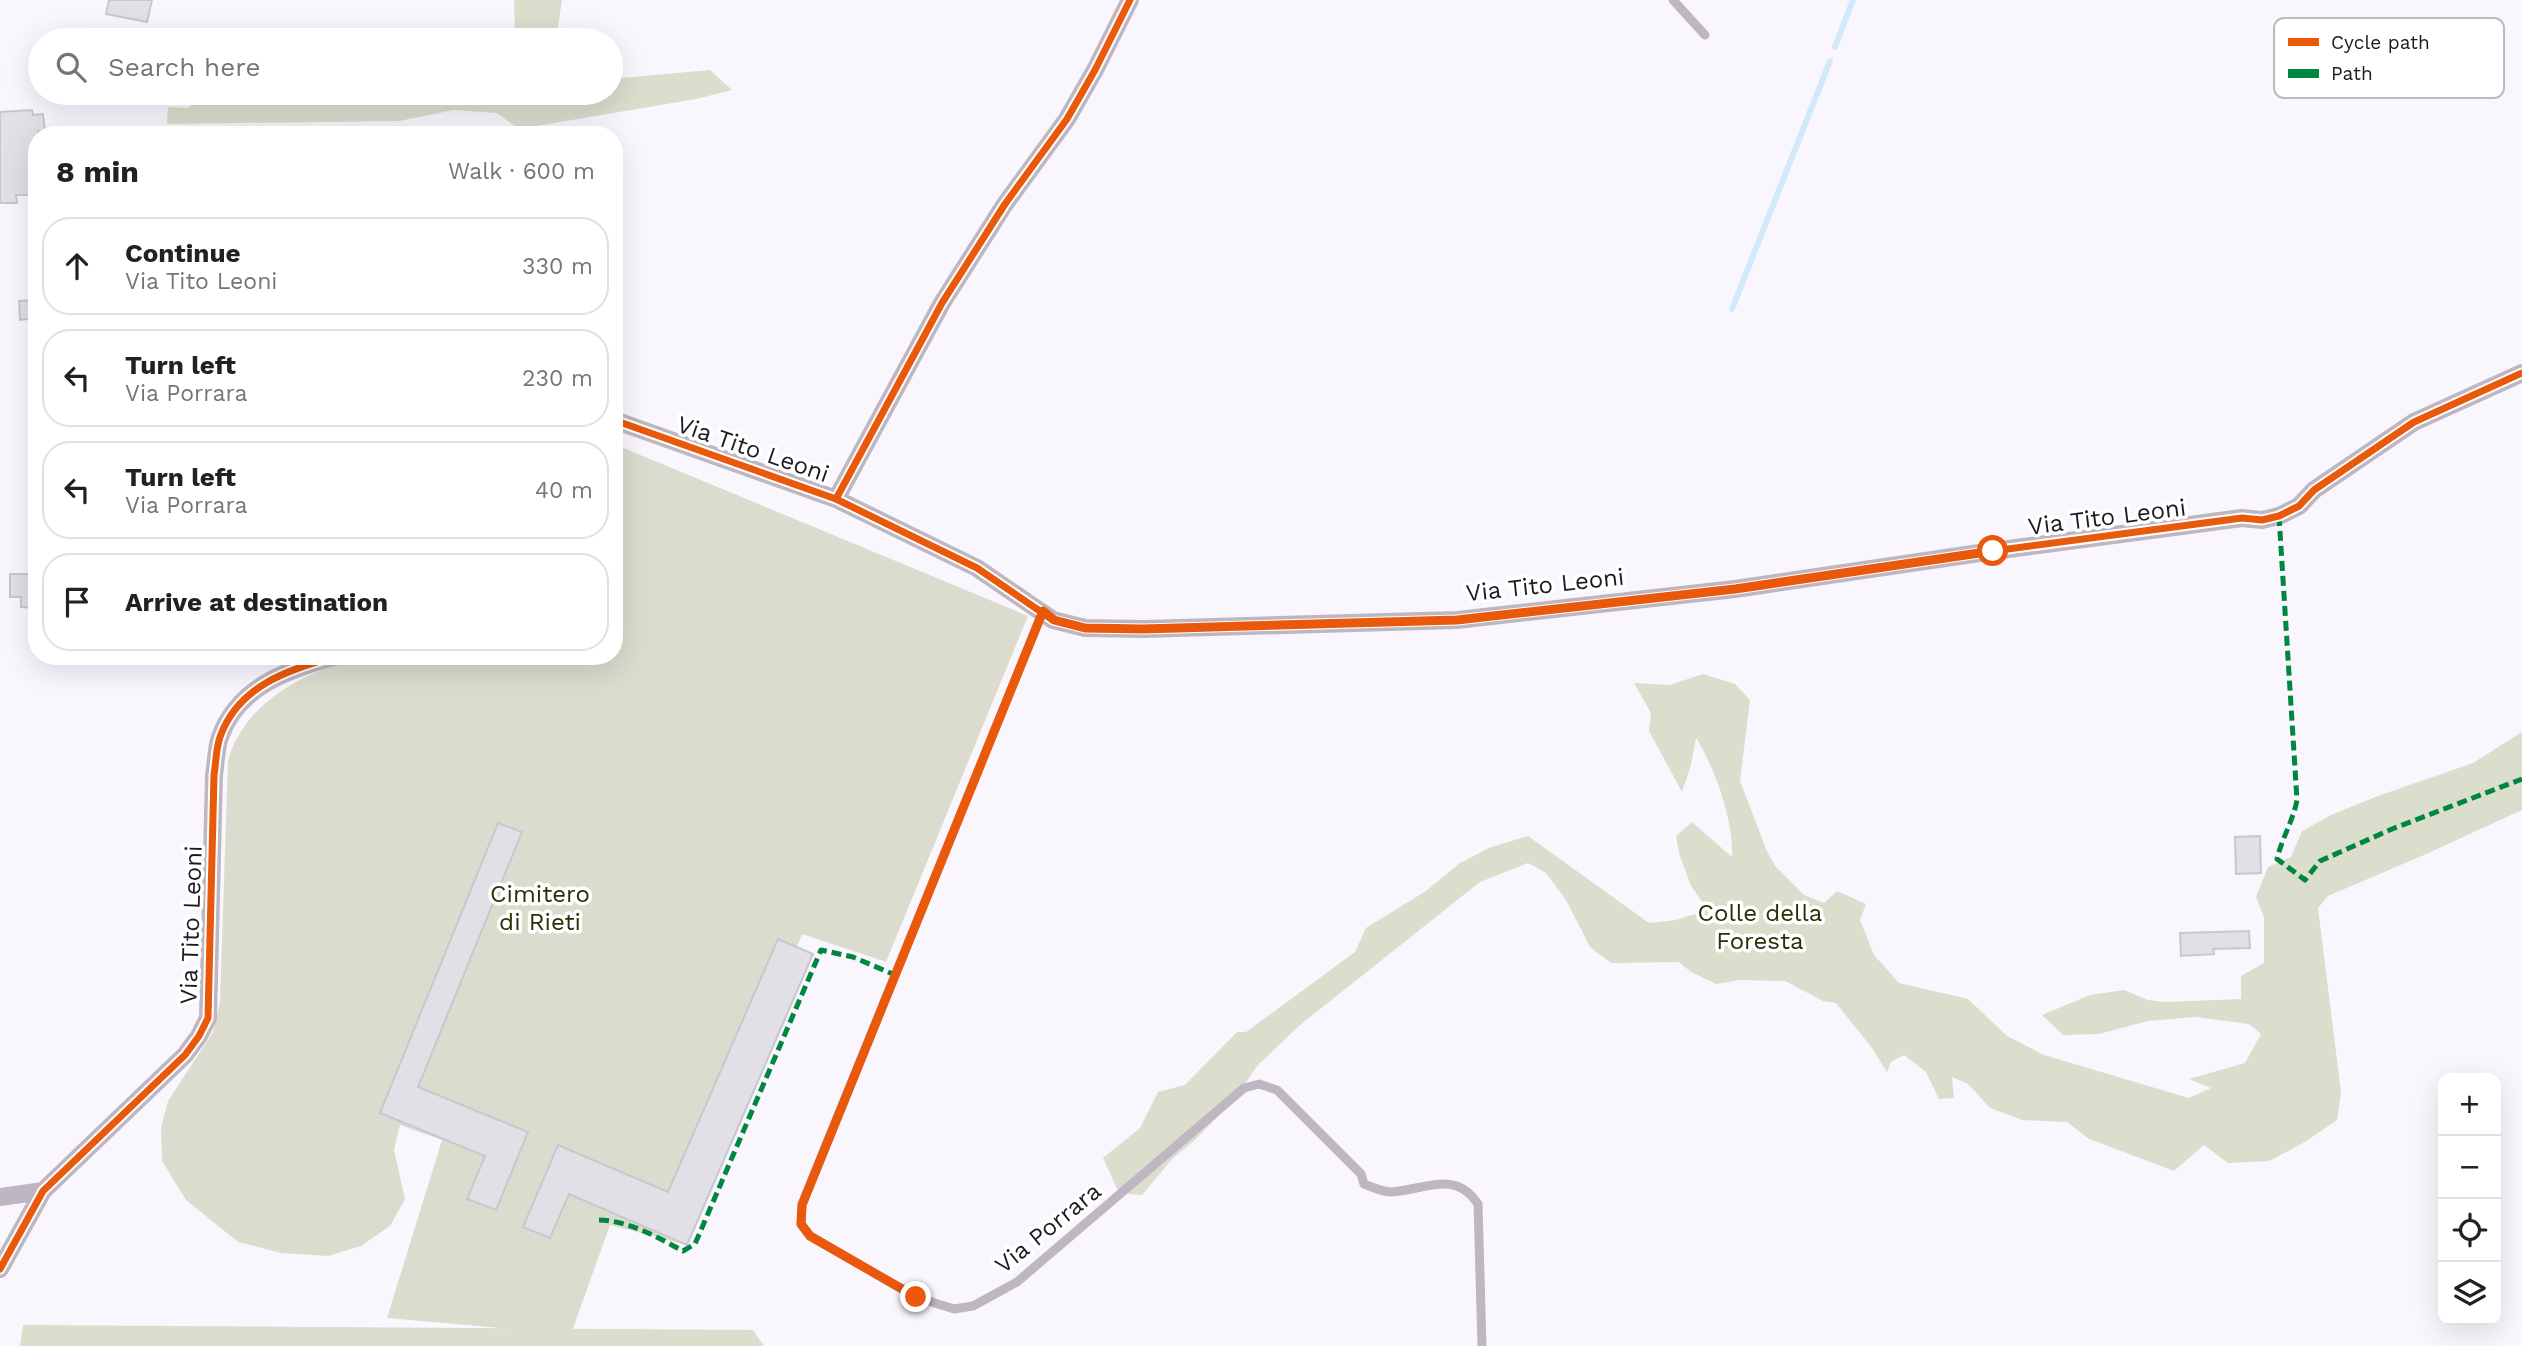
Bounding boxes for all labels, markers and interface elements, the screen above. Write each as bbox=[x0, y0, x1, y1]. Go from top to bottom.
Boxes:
legend bbox=[2274, 18, 2504, 98]
search box bbox=[28, 28, 623, 105]
text: Cycle path bbox=[2331, 31, 2430, 54]
icon: search bbox=[52, 48, 90, 86]
text: Search here bbox=[108, 52, 260, 82]
text: Path bbox=[2331, 62, 2373, 85]
text: 8 min bbox=[56, 154, 139, 189]
text: Walk · 600 m bbox=[448, 158, 595, 185]
text: Continue bbox=[125, 238, 241, 268]
icon: ahead bbox=[58, 247, 96, 285]
text: 330 m bbox=[522, 253, 593, 280]
text: Via Tito Leoni bbox=[125, 268, 278, 295]
text: Turn left bbox=[125, 350, 236, 380]
icon: left bbox=[58, 359, 96, 397]
text: 230 m bbox=[522, 365, 593, 392]
text: Via Porrara bbox=[125, 380, 248, 407]
street label: Via Tito Leoni bbox=[673, 410, 833, 488]
text: Turn left bbox=[125, 462, 236, 492]
icon: left bbox=[58, 471, 96, 509]
text: 40 m bbox=[535, 477, 593, 504]
text: Via Porrara bbox=[125, 492, 248, 519]
street label: Via Tito Leoni bbox=[2026, 493, 2188, 541]
route start bbox=[1977, 535, 2008, 566]
street label: Via Tito Leoni bbox=[1464, 563, 1626, 607]
icon: arrive bbox=[58, 583, 96, 621]
text: Arrive at destination bbox=[125, 587, 388, 617]
street label: Via Tito Leoni bbox=[174, 845, 208, 1005]
park label: Cimitero di Rieti bbox=[490, 880, 590, 936]
park label: Colle della Foresta bbox=[1698, 899, 1822, 955]
map controls bbox=[2438, 1073, 2501, 1325]
button: + bbox=[2438, 1073, 2501, 1136]
button: − bbox=[2438, 1136, 2501, 1199]
street label: Via Porrara bbox=[990, 1177, 1106, 1279]
button: locate bbox=[2438, 1199, 2501, 1262]
button: layers bbox=[2438, 1262, 2501, 1325]
route end bbox=[900, 1281, 931, 1312]

